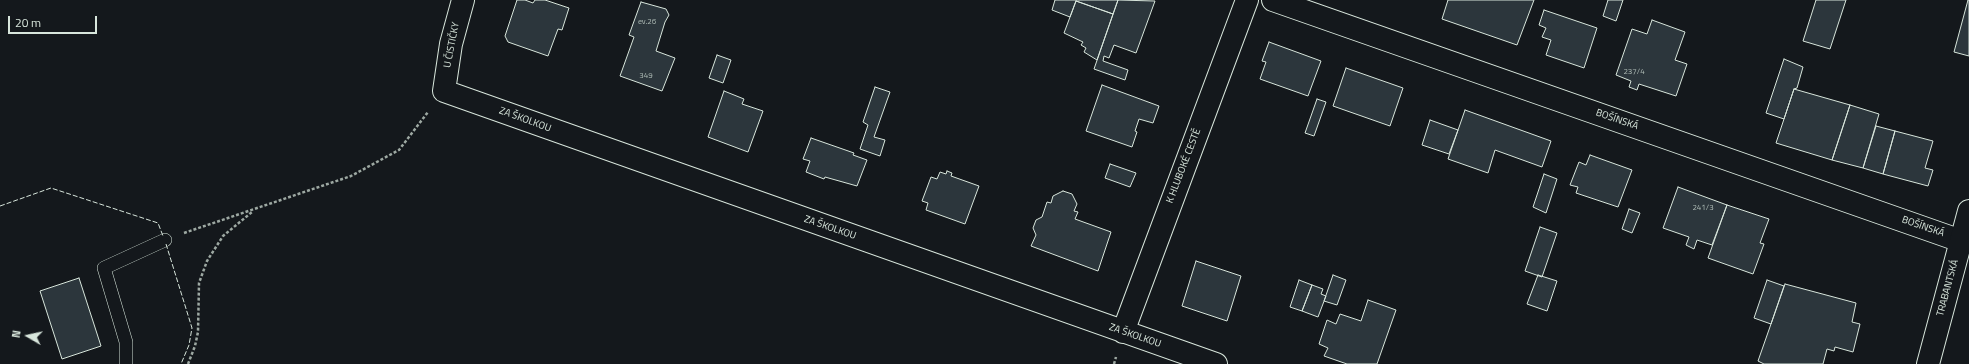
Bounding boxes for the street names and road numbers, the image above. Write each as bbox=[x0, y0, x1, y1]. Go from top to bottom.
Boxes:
street label: U ČISTIČKY bbox=[442, 21, 462, 69]
street label: ZA ŠKOLKOU bbox=[497, 105, 553, 135]
street label: BOŠÍNSKÁ bbox=[1594, 107, 1640, 133]
street label: K HLUBOKÉ CESTĚ bbox=[1164, 127, 1204, 205]
street label: ZA ŠKOLKOU bbox=[802, 213, 858, 243]
street label: BOŠÍNSKÁ bbox=[1900, 214, 1946, 240]
street label: TRABANTSKÁ bbox=[1935, 258, 1961, 318]
street label: ZA ŠKOLKOU bbox=[1107, 321, 1163, 351]

